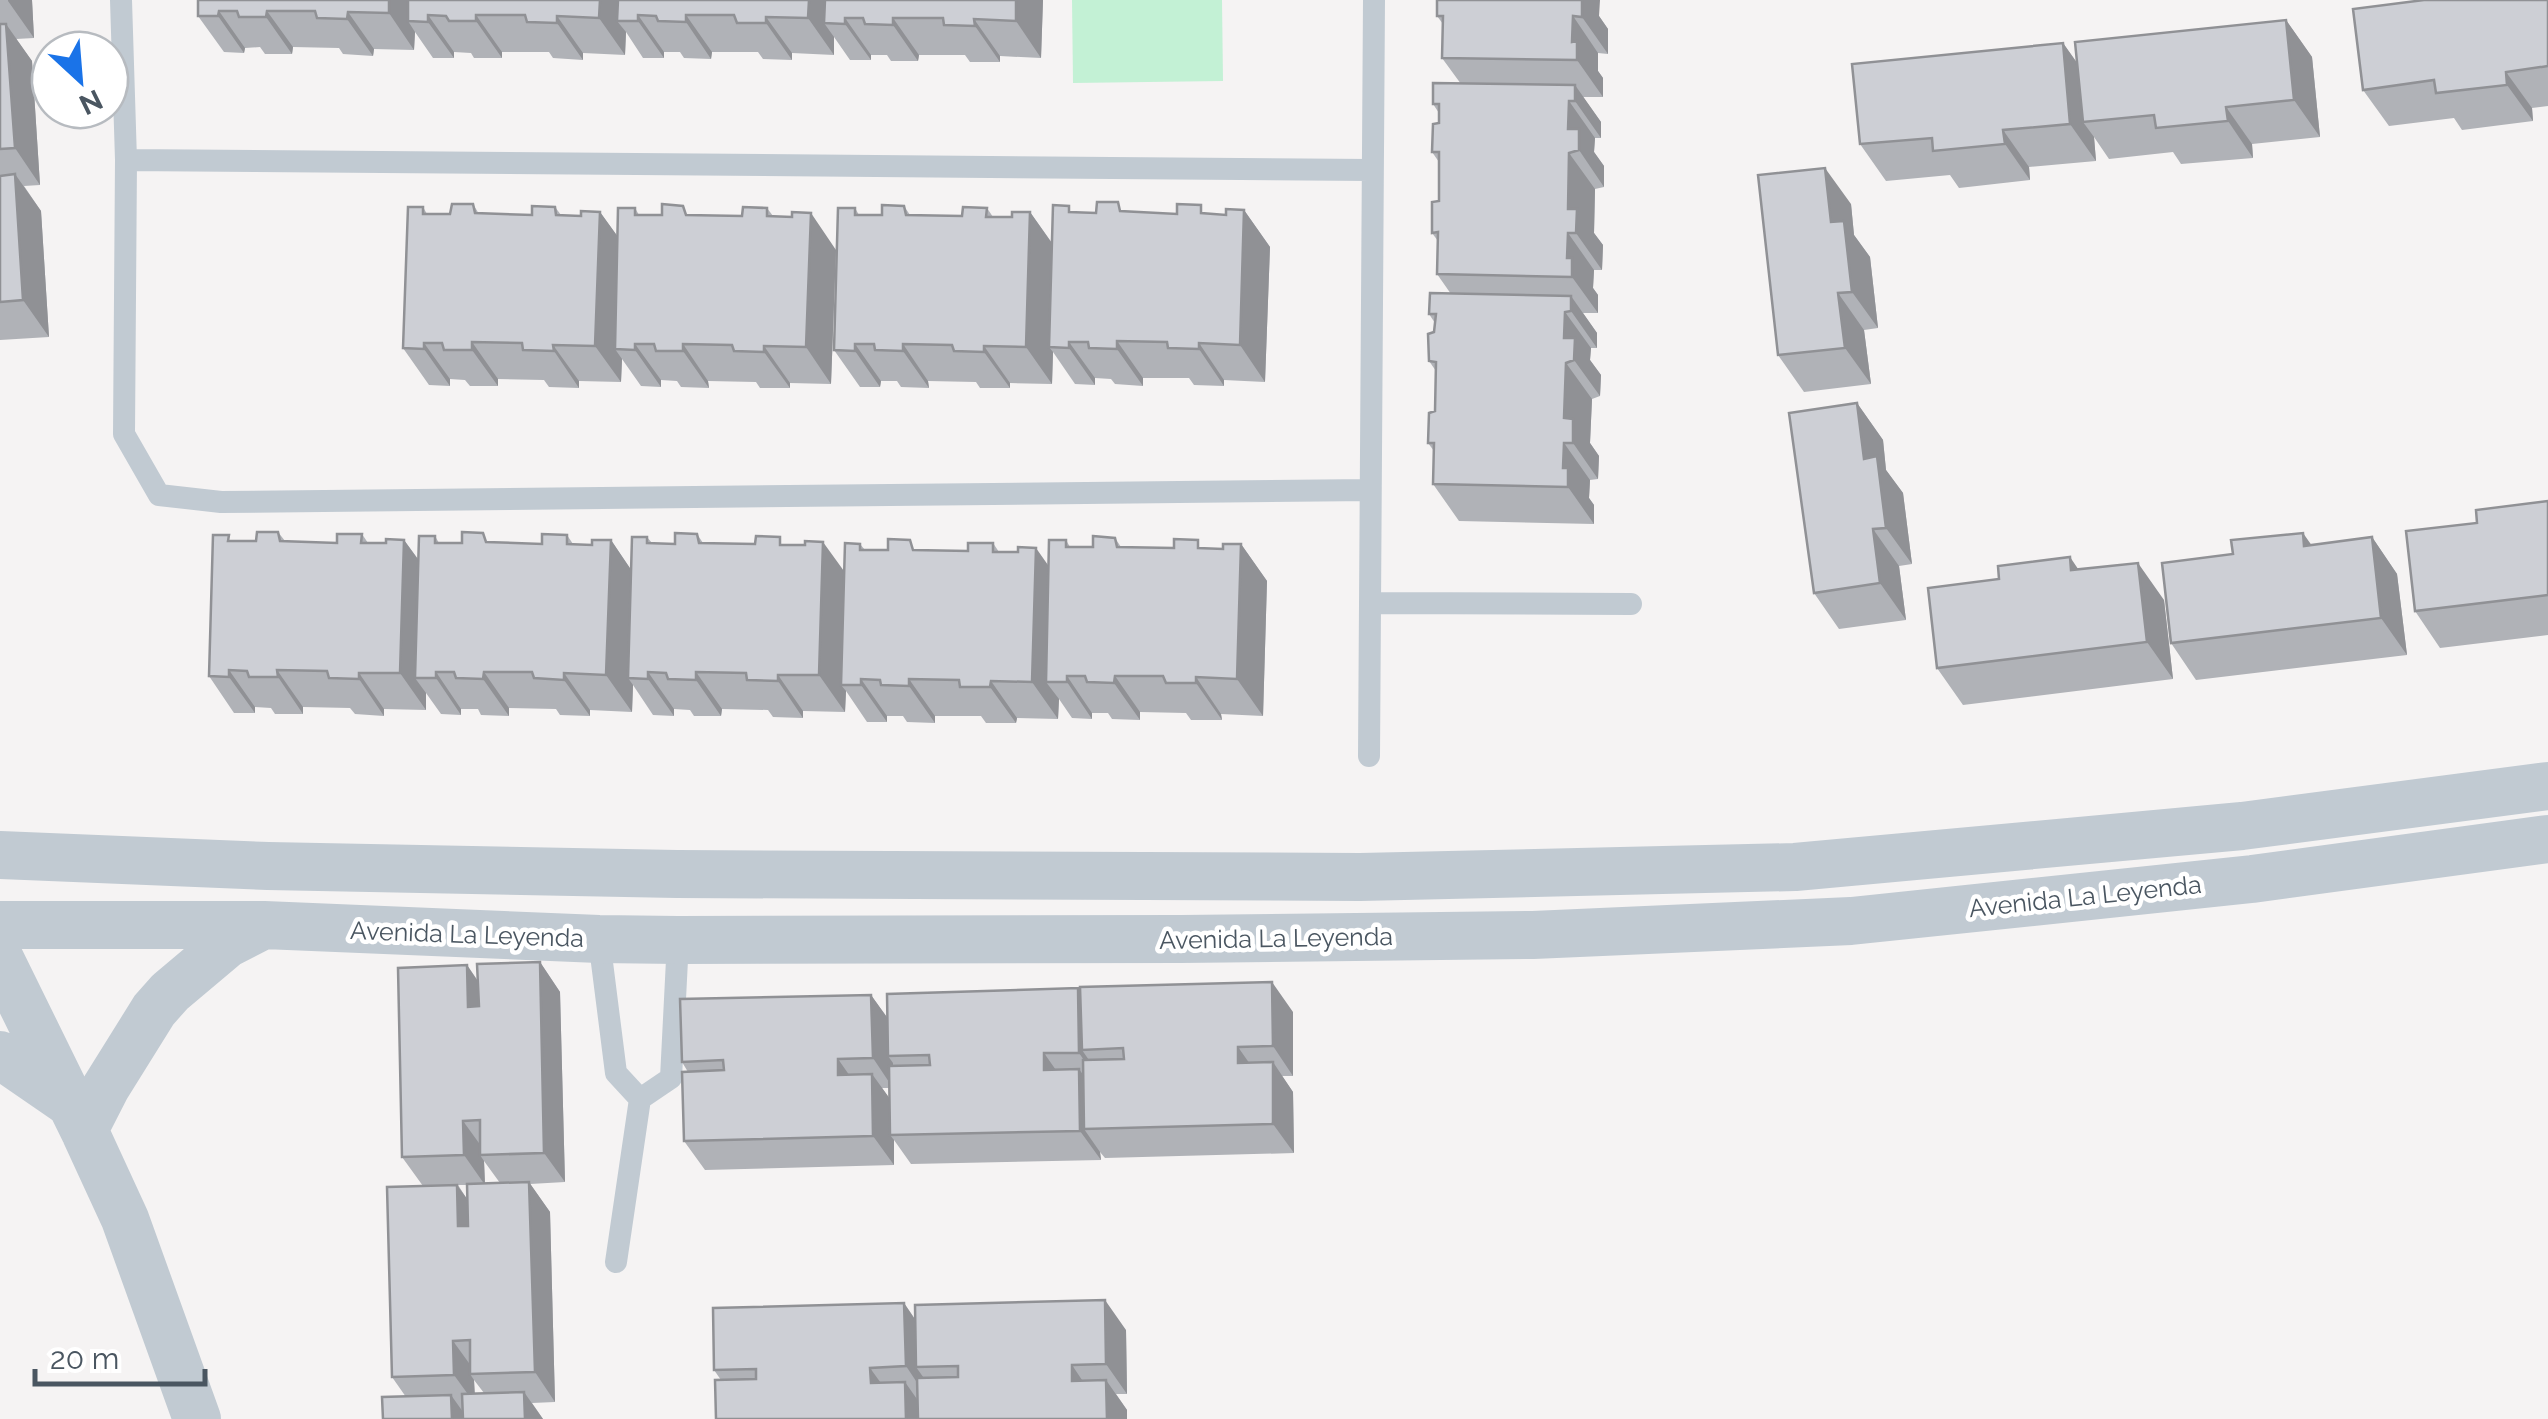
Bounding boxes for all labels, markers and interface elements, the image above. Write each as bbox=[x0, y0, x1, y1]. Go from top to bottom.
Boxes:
north arrow bbox=[30, 30, 130, 130]
text: N bbox=[74, 83, 108, 122]
street label: Avenida La Leyenda bbox=[1967, 869, 2203, 923]
street label: Avenida La Leyenda bbox=[350, 915, 584, 953]
street label: Avenida La Leyenda bbox=[1159, 921, 1393, 955]
scale bar bbox=[35, 1324, 205, 1386]
text: 20 m bbox=[50, 1341, 119, 1376]

